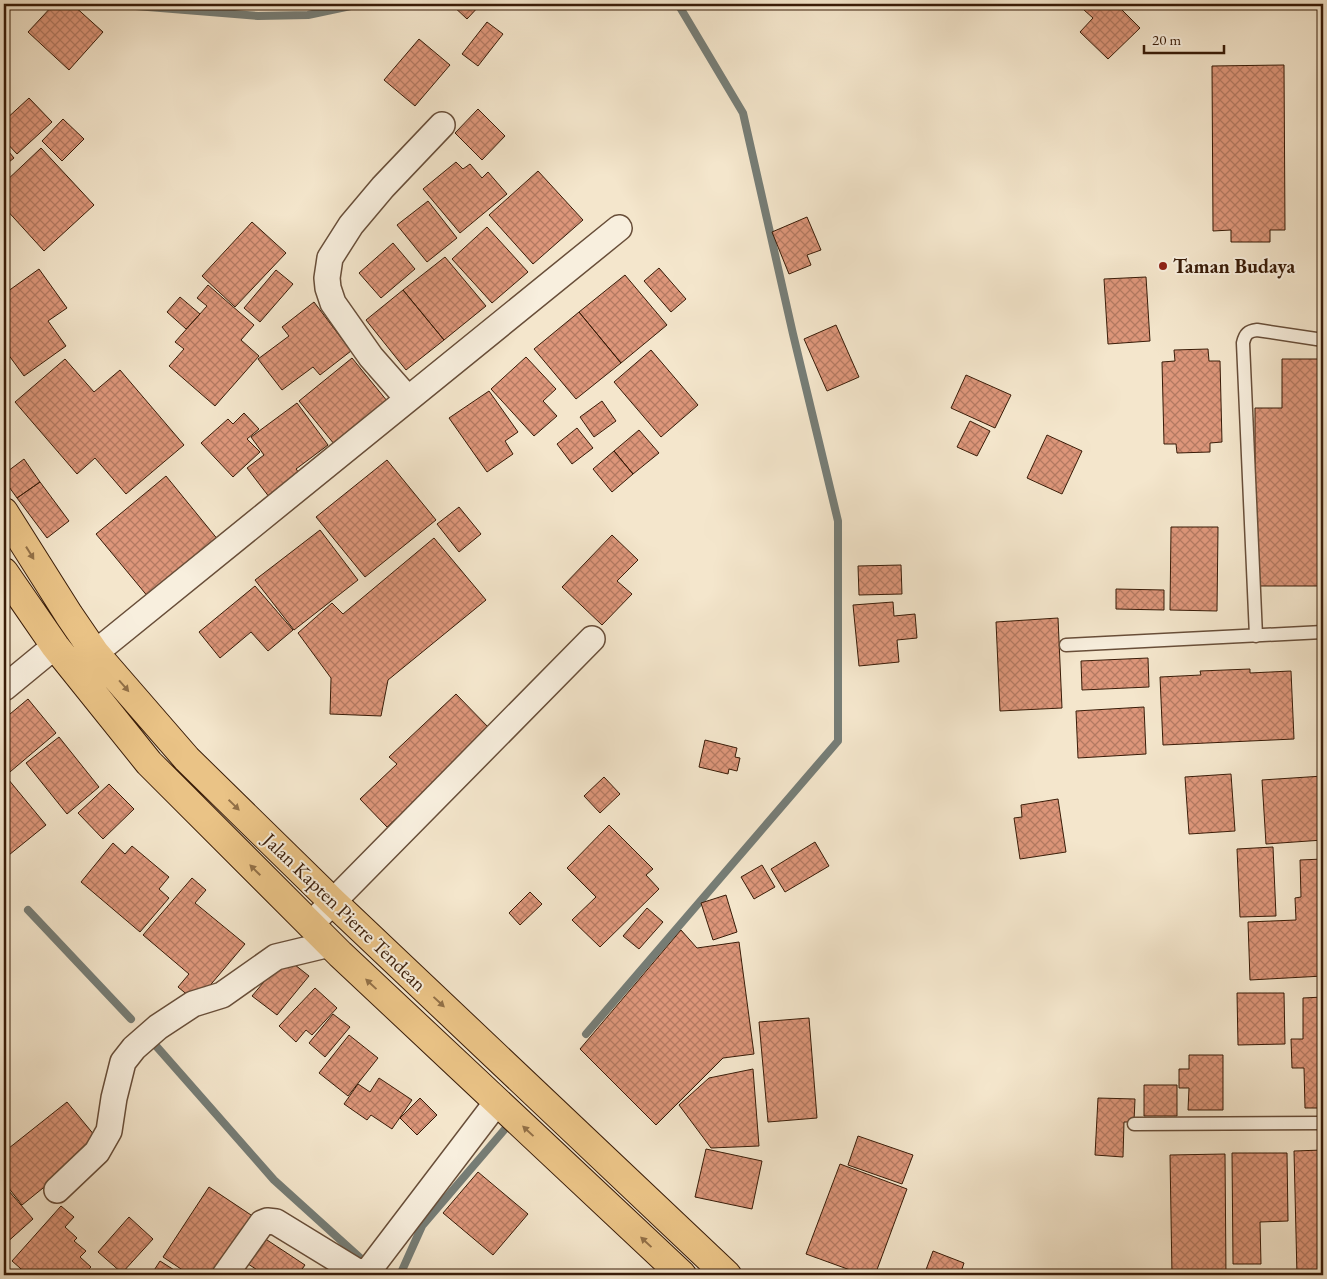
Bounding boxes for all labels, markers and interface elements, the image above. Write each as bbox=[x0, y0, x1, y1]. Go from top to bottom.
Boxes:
scale bar bbox=[1144, 22, 1224, 54]
text: 20 m bbox=[1152, 30, 1181, 49]
place label: Taman Budaya bbox=[1173, 253, 1296, 279]
marker: Taman Budaya bbox=[1157, 260, 1169, 272]
one-way arrow bbox=[25, 547, 34, 560]
one-way arrow bbox=[118, 679, 129, 692]
one-way arrow bbox=[228, 799, 240, 811]
street label: Jalan Kapten Pierre Tendean bbox=[256, 826, 433, 997]
one-way arrow bbox=[249, 864, 261, 876]
one-way arrow bbox=[365, 978, 377, 990]
one-way arrow bbox=[433, 996, 445, 1008]
one-way arrow bbox=[522, 1125, 534, 1137]
one-way arrow bbox=[641, 1236, 653, 1248]

